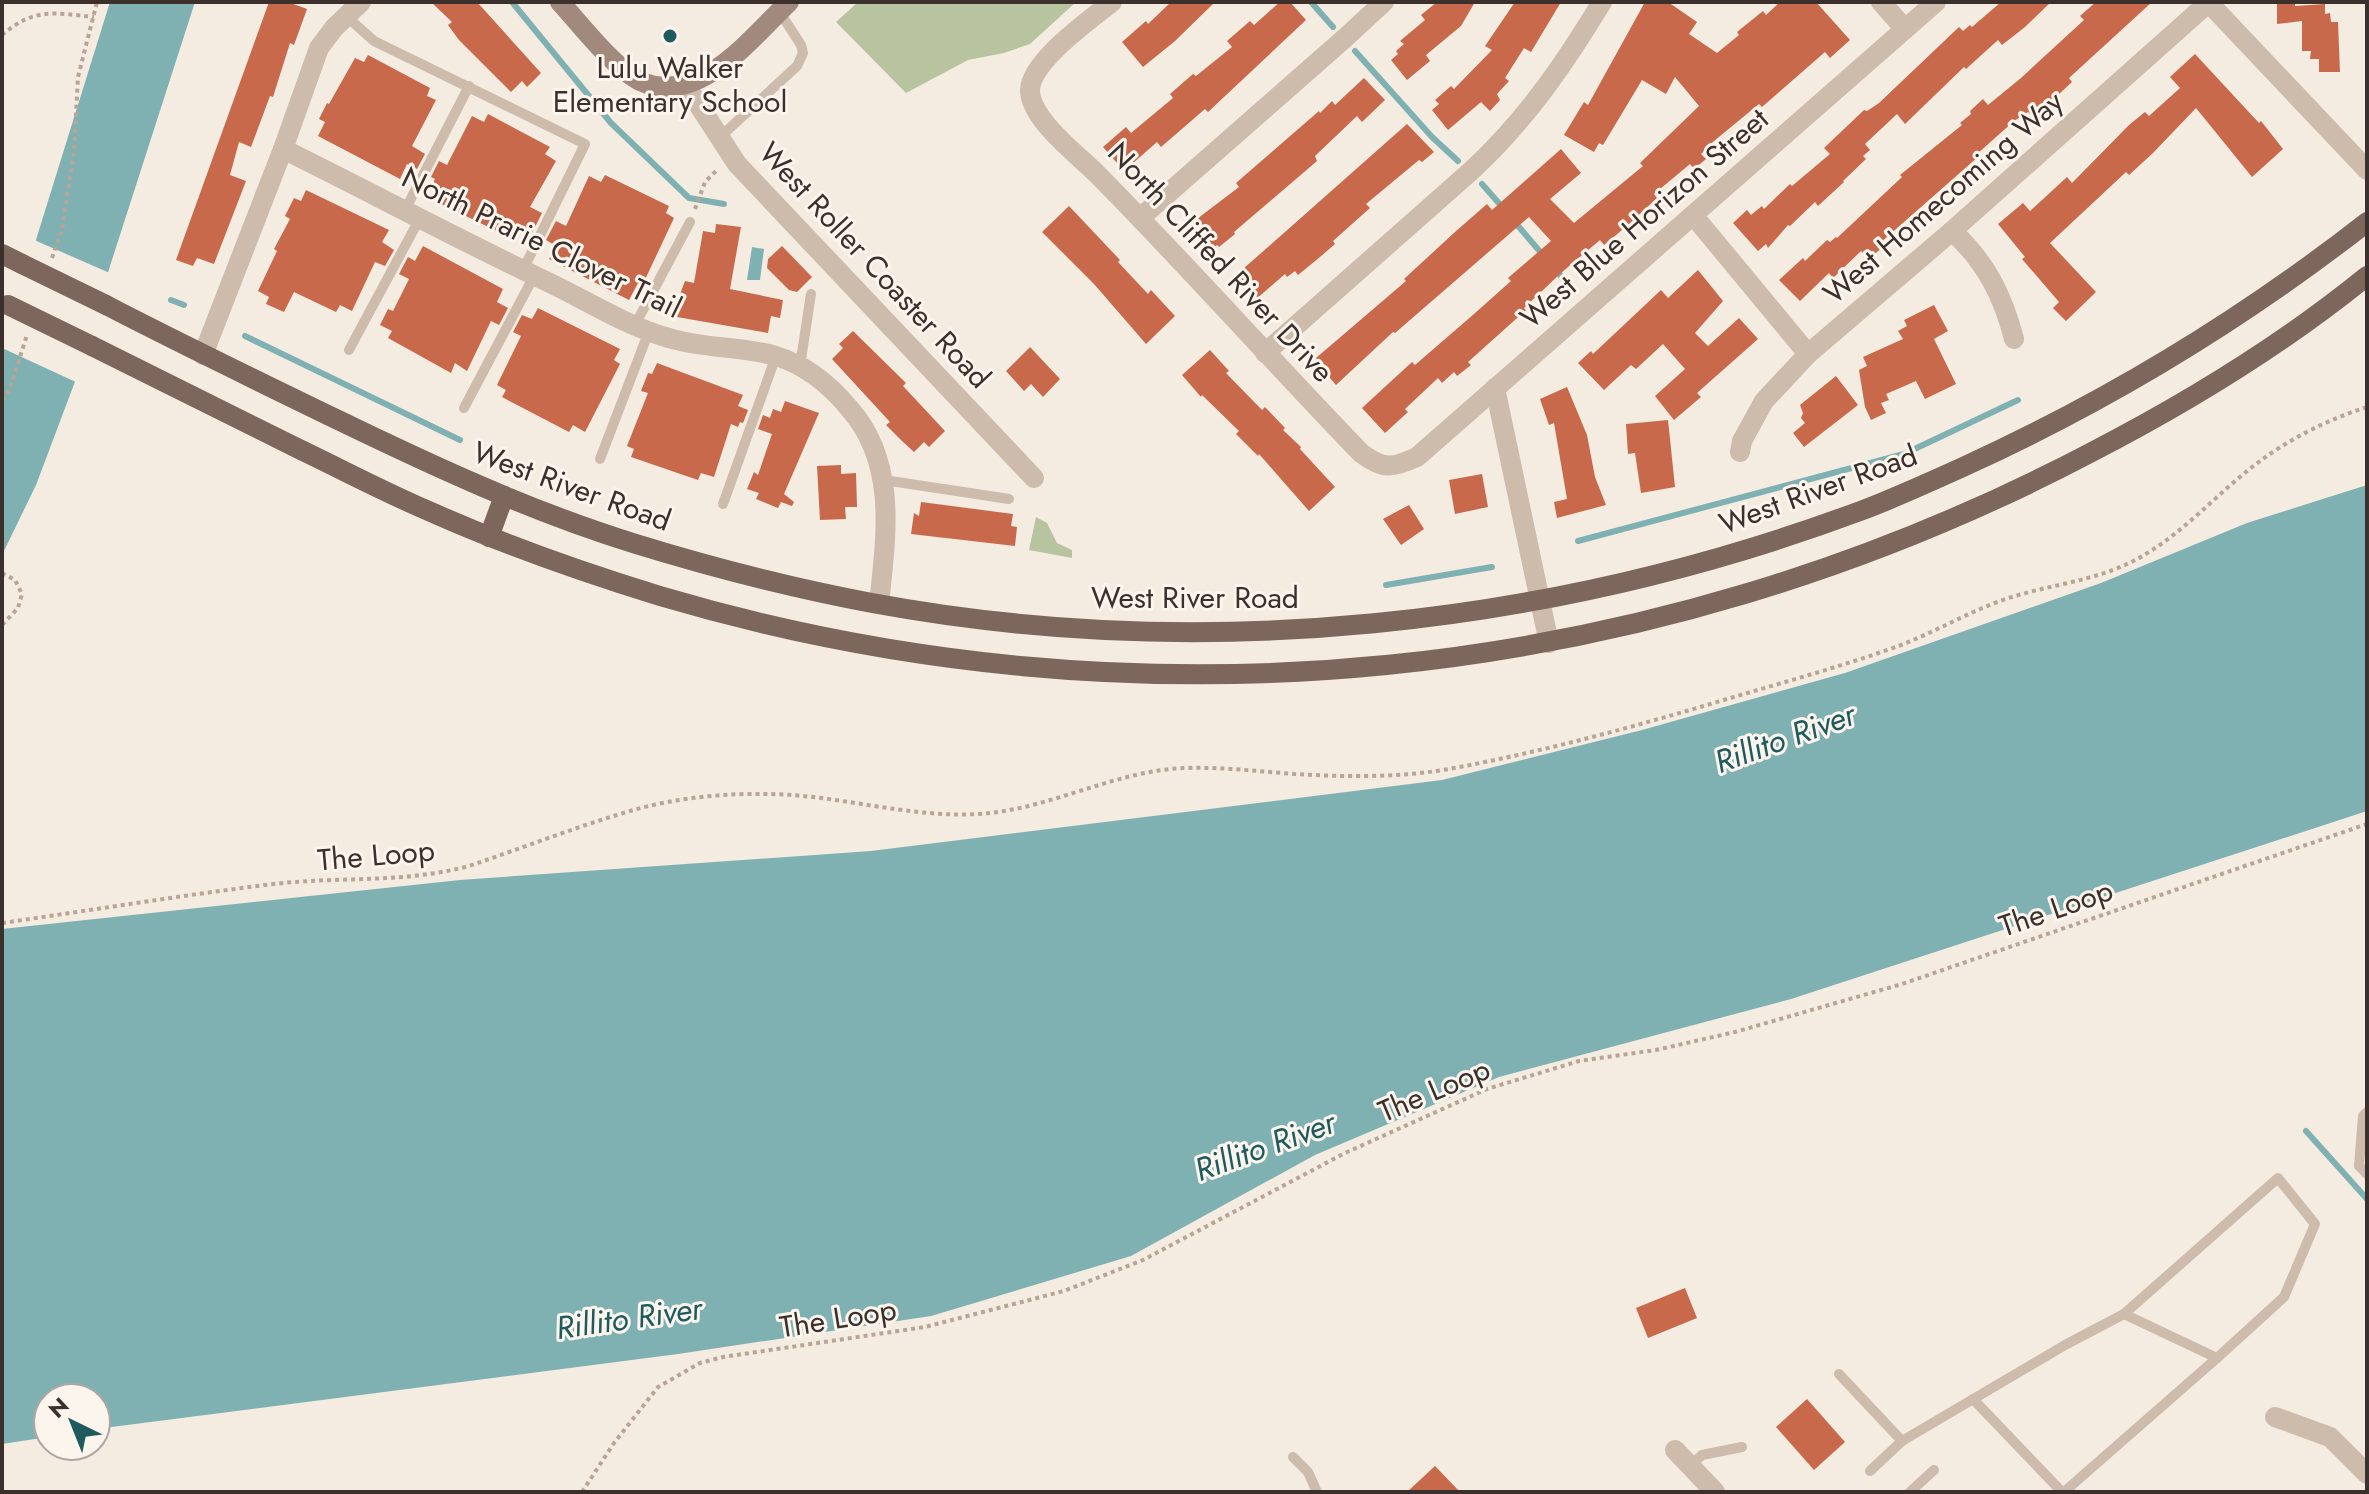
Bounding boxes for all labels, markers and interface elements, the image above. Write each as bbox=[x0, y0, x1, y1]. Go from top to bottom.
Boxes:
marker: Lulu Walker Elementary School bbox=[661, 27, 679, 45]
place label: Lulu Walker Elementary School bbox=[553, 46, 787, 123]
street label: West Homecoming Way bbox=[1814, 80, 2073, 313]
street label: West Blue Horizon Street bbox=[1510, 97, 1778, 338]
street label: West Roller Coaster Road bbox=[749, 132, 1001, 398]
street label: North Cliffed River Drive bbox=[1098, 132, 1344, 392]
street label: North Prarie Clover Trail bbox=[395, 155, 689, 329]
street label: West River Road bbox=[467, 430, 677, 542]
street label: West River Road bbox=[1713, 433, 1923, 545]
street label: West River Road bbox=[1091, 576, 1299, 619]
water label: Rillito River bbox=[1708, 690, 1864, 785]
street label: The Loop bbox=[316, 828, 436, 882]
street label: The Loop bbox=[1993, 869, 2119, 947]
street label: The Loop bbox=[1372, 1047, 1496, 1133]
water label: Rillito River bbox=[1188, 1098, 1344, 1193]
water label: Rillito River bbox=[553, 1285, 707, 1351]
street label: The Loop bbox=[777, 1288, 899, 1348]
north arrow bbox=[32, 1382, 112, 1462]
text: N bbox=[41, 1390, 76, 1425]

